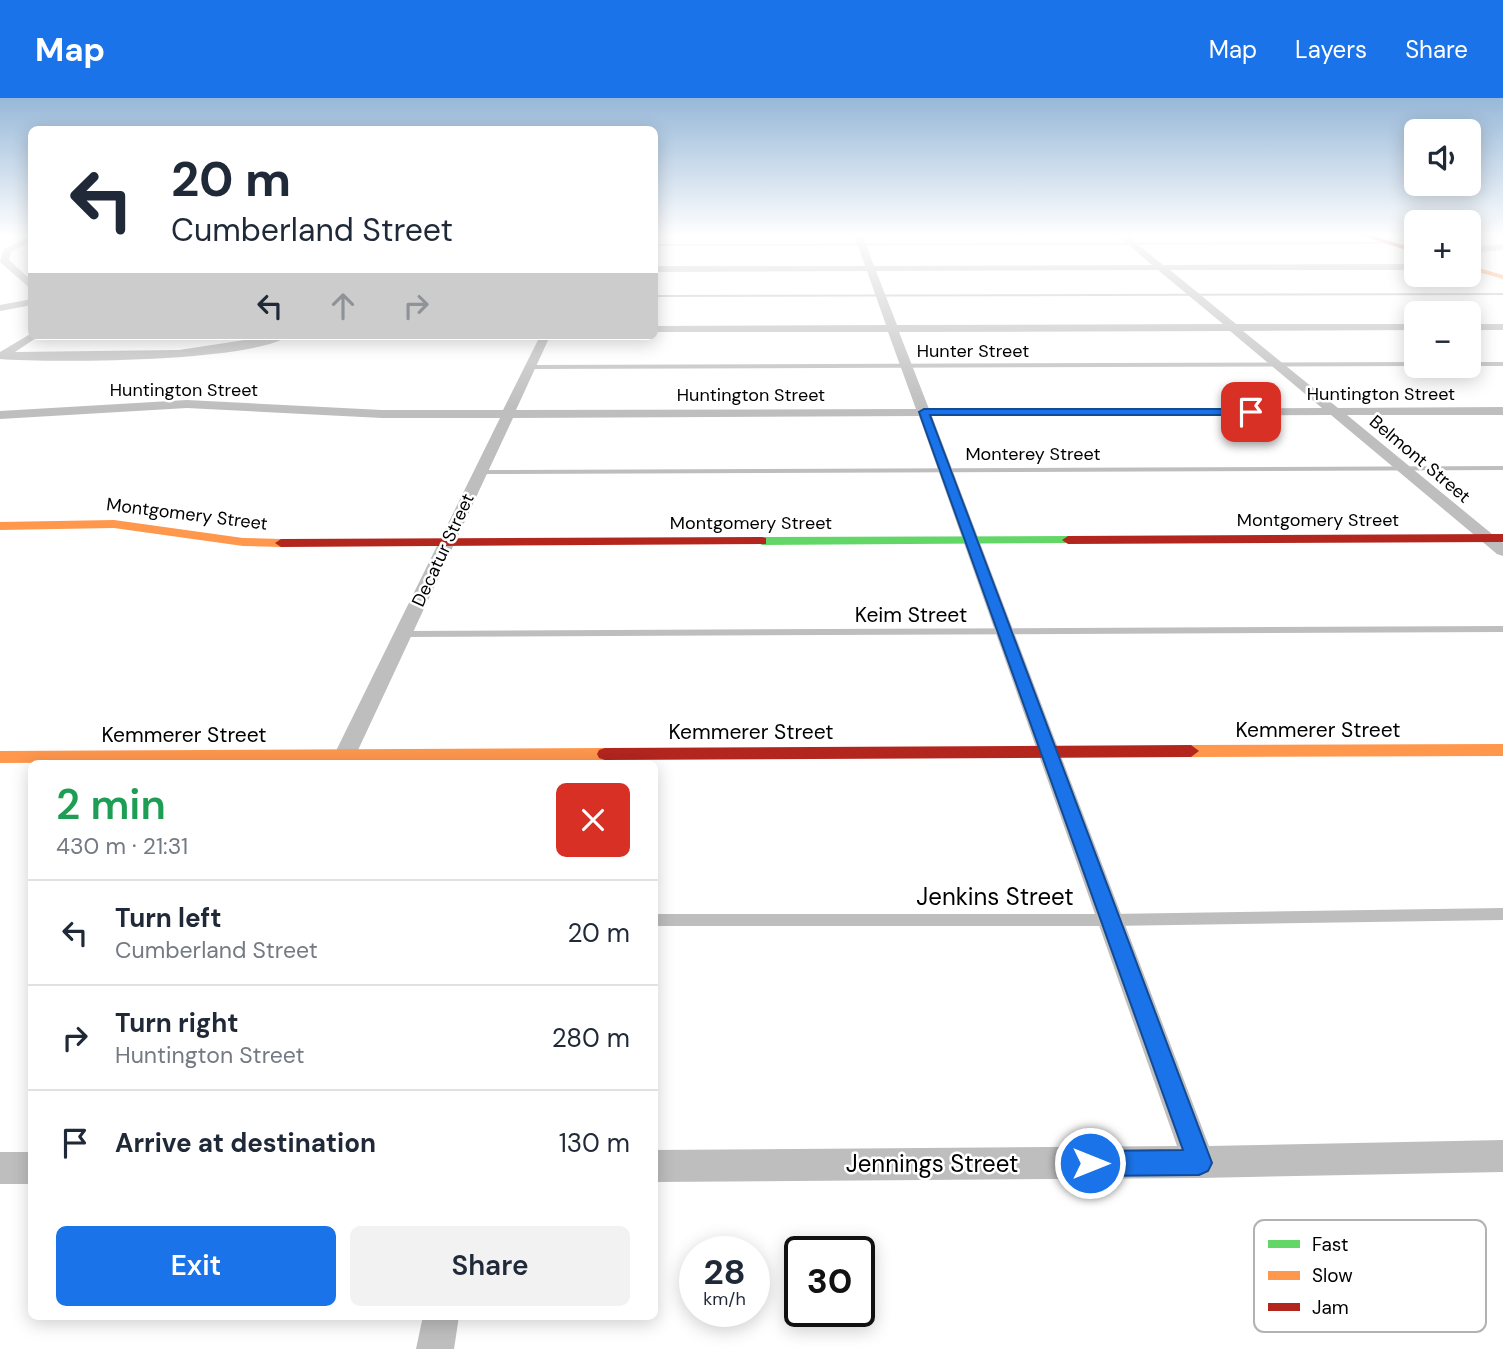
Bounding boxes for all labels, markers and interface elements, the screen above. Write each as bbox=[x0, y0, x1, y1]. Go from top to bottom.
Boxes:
text: Map bbox=[35, 28, 105, 71]
text: Map bbox=[1209, 34, 1257, 65]
text: Layers bbox=[1295, 34, 1367, 65]
text: Share bbox=[1405, 34, 1468, 65]
map controls bbox=[1404, 119, 1481, 378]
button: sound bbox=[1404, 119, 1481, 196]
text: 20 m bbox=[171, 147, 291, 211]
icon: left bbox=[56, 154, 147, 245]
text: Cumberland Street bbox=[171, 209, 453, 251]
button: + bbox=[1404, 210, 1481, 287]
icon: left bbox=[251, 287, 289, 325]
icon: ahead bbox=[324, 287, 362, 325]
icon: right bbox=[397, 287, 435, 325]
button: − bbox=[1404, 301, 1481, 378]
street label: Hunter Street bbox=[917, 339, 1029, 363]
street label: Huntington Street bbox=[110, 378, 258, 402]
pin bbox=[1221, 382, 1281, 442]
street label: Huntington Street bbox=[1307, 382, 1455, 406]
street label: Huntington Street bbox=[677, 383, 825, 407]
icon: arrive bbox=[1232, 393, 1270, 431]
street label: Belmont Street bbox=[1364, 410, 1476, 508]
street label: Monterey Street bbox=[965, 442, 1101, 466]
street label: Decatur Street bbox=[406, 490, 480, 610]
street label: Montgomery Street bbox=[105, 492, 269, 536]
street label: Montgomery Street bbox=[1237, 508, 1399, 532]
street label: Montgomery Street bbox=[670, 511, 832, 535]
street label: Keim Street bbox=[855, 601, 967, 629]
street label: Kemmerer Street bbox=[1235, 716, 1401, 744]
street label: Kemmerer Street bbox=[668, 718, 834, 746]
street label: Kemmerer Street bbox=[101, 721, 267, 749]
text: 2 min bbox=[56, 777, 166, 832]
button: close bbox=[556, 783, 630, 857]
text: 430 m · 21:31 bbox=[56, 831, 188, 861]
street label: Jenkins Street bbox=[916, 881, 1074, 912]
text: Turn left bbox=[115, 901, 222, 935]
icon: left bbox=[56, 914, 94, 952]
text: 20 m bbox=[567, 916, 630, 950]
text: Cumberland Street bbox=[115, 935, 318, 965]
text: Turn right bbox=[115, 1006, 239, 1040]
icon: right bbox=[56, 1019, 94, 1057]
text: 280 m bbox=[552, 1021, 630, 1055]
text: Huntington Street bbox=[115, 1040, 304, 1070]
icon: arrive bbox=[56, 1124, 94, 1162]
text: Arrive at destination bbox=[115, 1126, 376, 1160]
text: 130 m bbox=[559, 1126, 630, 1160]
position arrow bbox=[1053, 1126, 1127, 1200]
street label: Jennings Street bbox=[846, 1148, 1018, 1179]
legend bbox=[1254, 1220, 1486, 1332]
button: Exit bbox=[56, 1226, 336, 1306]
button: Share bbox=[350, 1226, 630, 1306]
text: Fast bbox=[1312, 1232, 1348, 1257]
speed limit sign: 30 bbox=[784, 1236, 875, 1327]
text: 28 bbox=[703, 1249, 746, 1295]
text: Slow bbox=[1312, 1263, 1353, 1288]
text: km/h bbox=[703, 1287, 746, 1311]
text: Jam bbox=[1312, 1295, 1349, 1320]

